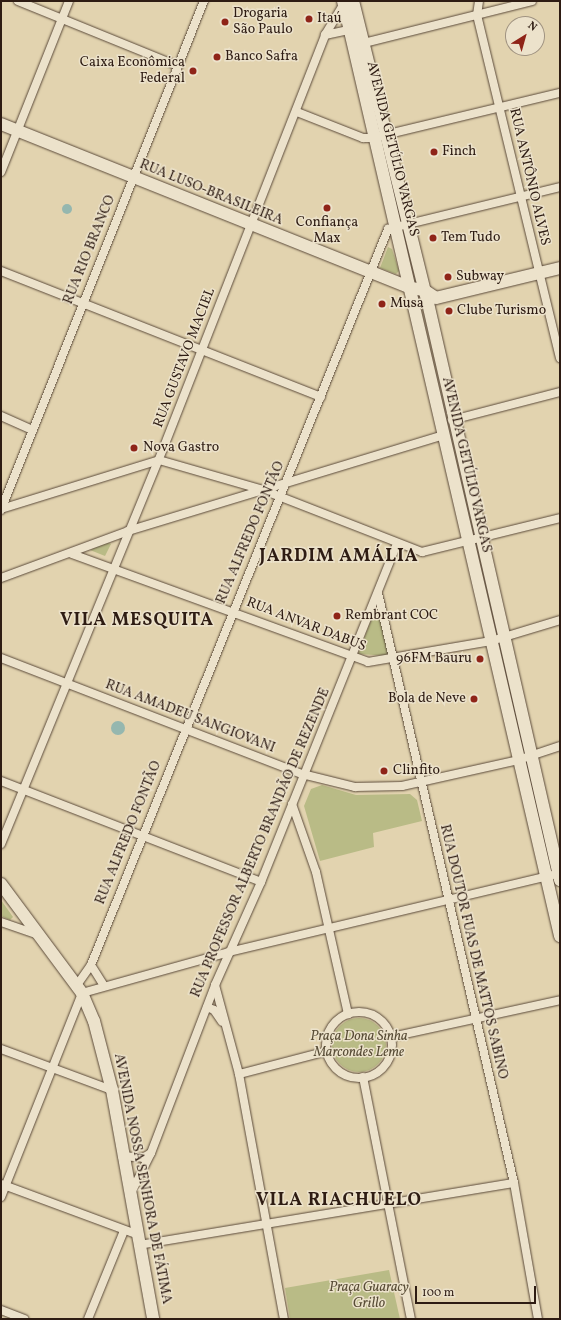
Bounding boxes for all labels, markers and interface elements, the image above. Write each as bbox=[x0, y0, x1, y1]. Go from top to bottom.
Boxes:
place label: Drogaria São Paulo bbox=[233, 6, 293, 38]
place label: Itaú bbox=[317, 11, 342, 27]
marker: Itaú bbox=[304, 14, 314, 24]
north arrow bbox=[505, 16, 545, 56]
marker: Drogaria São Paulo bbox=[220, 17, 230, 27]
text: N bbox=[524, 18, 540, 35]
place label: Banco Safra bbox=[225, 49, 298, 65]
marker: Banco Safra bbox=[212, 52, 222, 62]
place label: Caixa Econômica Federal bbox=[80, 55, 185, 88]
street label: AVENIDA GETÚLIO VARGAS bbox=[362, 60, 422, 238]
marker: Caixa Econômica Federal bbox=[188, 66, 198, 76]
street label: RUA ANTÔNIO ALVES bbox=[505, 107, 553, 247]
place label: Finch bbox=[442, 144, 476, 160]
marker: Finch bbox=[429, 147, 439, 157]
street label: RUA LUSO-BRASILEIRA bbox=[137, 156, 285, 230]
street label: RUA RIO BRANCO bbox=[60, 193, 120, 307]
marker: Confiança Max bbox=[322, 203, 332, 213]
place label: Confiança Max bbox=[296, 215, 358, 248]
place label: Tem Tudo bbox=[441, 230, 501, 246]
marker: Tem Tudo bbox=[428, 233, 438, 243]
place label: Subway bbox=[456, 269, 504, 285]
marker: Subway bbox=[443, 272, 453, 282]
street label: RUA GUSTAVO MACIEL bbox=[151, 286, 219, 430]
place label: Musa bbox=[390, 296, 424, 312]
marker: Musa bbox=[377, 299, 387, 309]
place label: Clube Turismo bbox=[457, 303, 547, 319]
marker: Clube Turismo bbox=[444, 306, 454, 316]
street label: AVENIDA GETÚLIO VARGAS bbox=[438, 375, 494, 555]
place label: Nova Gastro bbox=[143, 440, 219, 456]
marker: Nova Gastro bbox=[128, 442, 140, 454]
street label: RUA ALFREDO FONTÃO bbox=[213, 459, 289, 607]
district label: JARDIM AMÁLIA bbox=[259, 546, 419, 568]
street label: RUA ANVAR DABUS bbox=[244, 594, 368, 656]
place label: Rembrant COC bbox=[345, 608, 438, 624]
district label: VILA MESQUITA bbox=[60, 610, 214, 632]
marker: Rembrant COC bbox=[332, 611, 342, 621]
place label: 96FM Bauru bbox=[396, 651, 472, 667]
marker: 96FM Bauru bbox=[475, 654, 485, 664]
street label: RUA AMADEU SANGIOVANI bbox=[103, 677, 277, 757]
street label: RUA PROFESSOR ALBERTO BRANDÃO DE REZENDE bbox=[188, 686, 334, 1000]
place label: Bola de Neve bbox=[388, 691, 466, 707]
marker: Bola de Neve bbox=[469, 694, 479, 704]
street label: RUA ALFREDO FONTÃO bbox=[92, 759, 166, 907]
place label: Clinfito bbox=[393, 763, 440, 779]
marker: Clinfito bbox=[378, 765, 390, 777]
street label: RUA DOUTOR FUAS DE MATTOS SABINO bbox=[435, 823, 511, 1081]
park label: Praça Dona Sinha Marcondes Leme bbox=[310, 1029, 408, 1062]
street label: AVENIDA NOSSA SENHORA DE FÁTIMA bbox=[109, 1052, 175, 1306]
district label: VILA RIACHUELO bbox=[256, 1190, 422, 1212]
scale bar bbox=[417, 1278, 538, 1304]
park label: Praça Guaracy Grillo bbox=[329, 1280, 409, 1312]
text: 100 m bbox=[422, 1285, 454, 1301]

